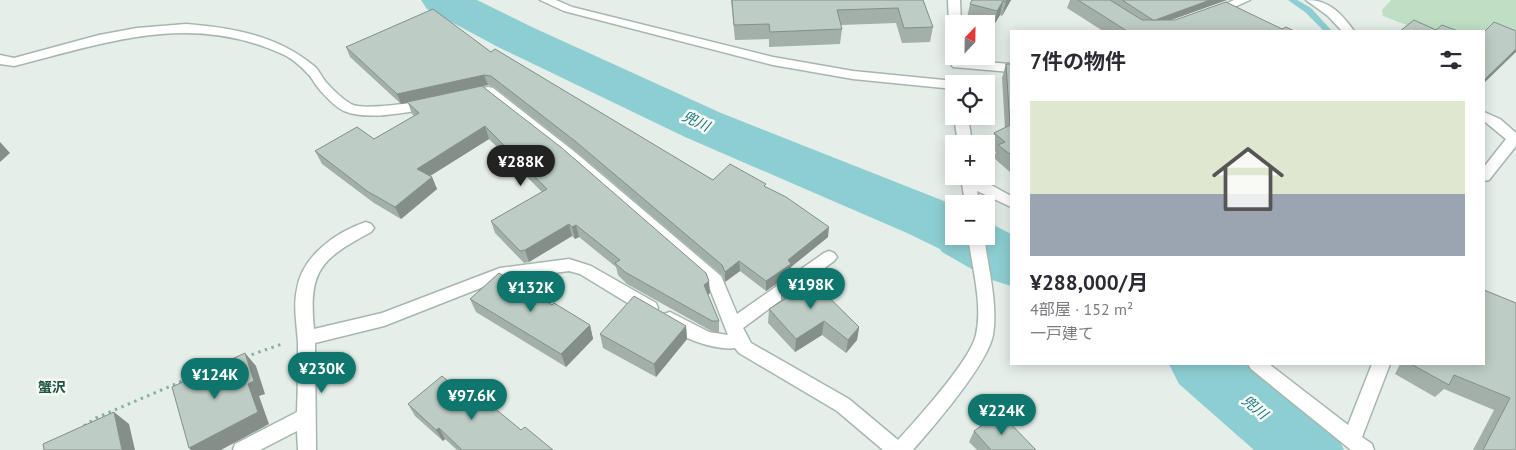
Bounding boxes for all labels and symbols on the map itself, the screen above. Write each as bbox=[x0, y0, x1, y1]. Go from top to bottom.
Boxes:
north arrow bbox=[945, 15, 995, 65]
water label: 兜川 bbox=[680, 107, 714, 136]
pin: ¥288K bbox=[486, 144, 556, 187]
pin: ¥198K bbox=[776, 268, 846, 310]
pin: ¥132K bbox=[496, 270, 566, 313]
pin: ¥230K bbox=[287, 352, 357, 394]
pin: ¥124K bbox=[180, 358, 250, 400]
district label: 蟹沢 bbox=[38, 378, 66, 396]
pin: ¥97.6K bbox=[431, 378, 513, 421]
water label: 兜川 bbox=[1238, 391, 1273, 424]
pin: ¥224K bbox=[967, 394, 1037, 436]

